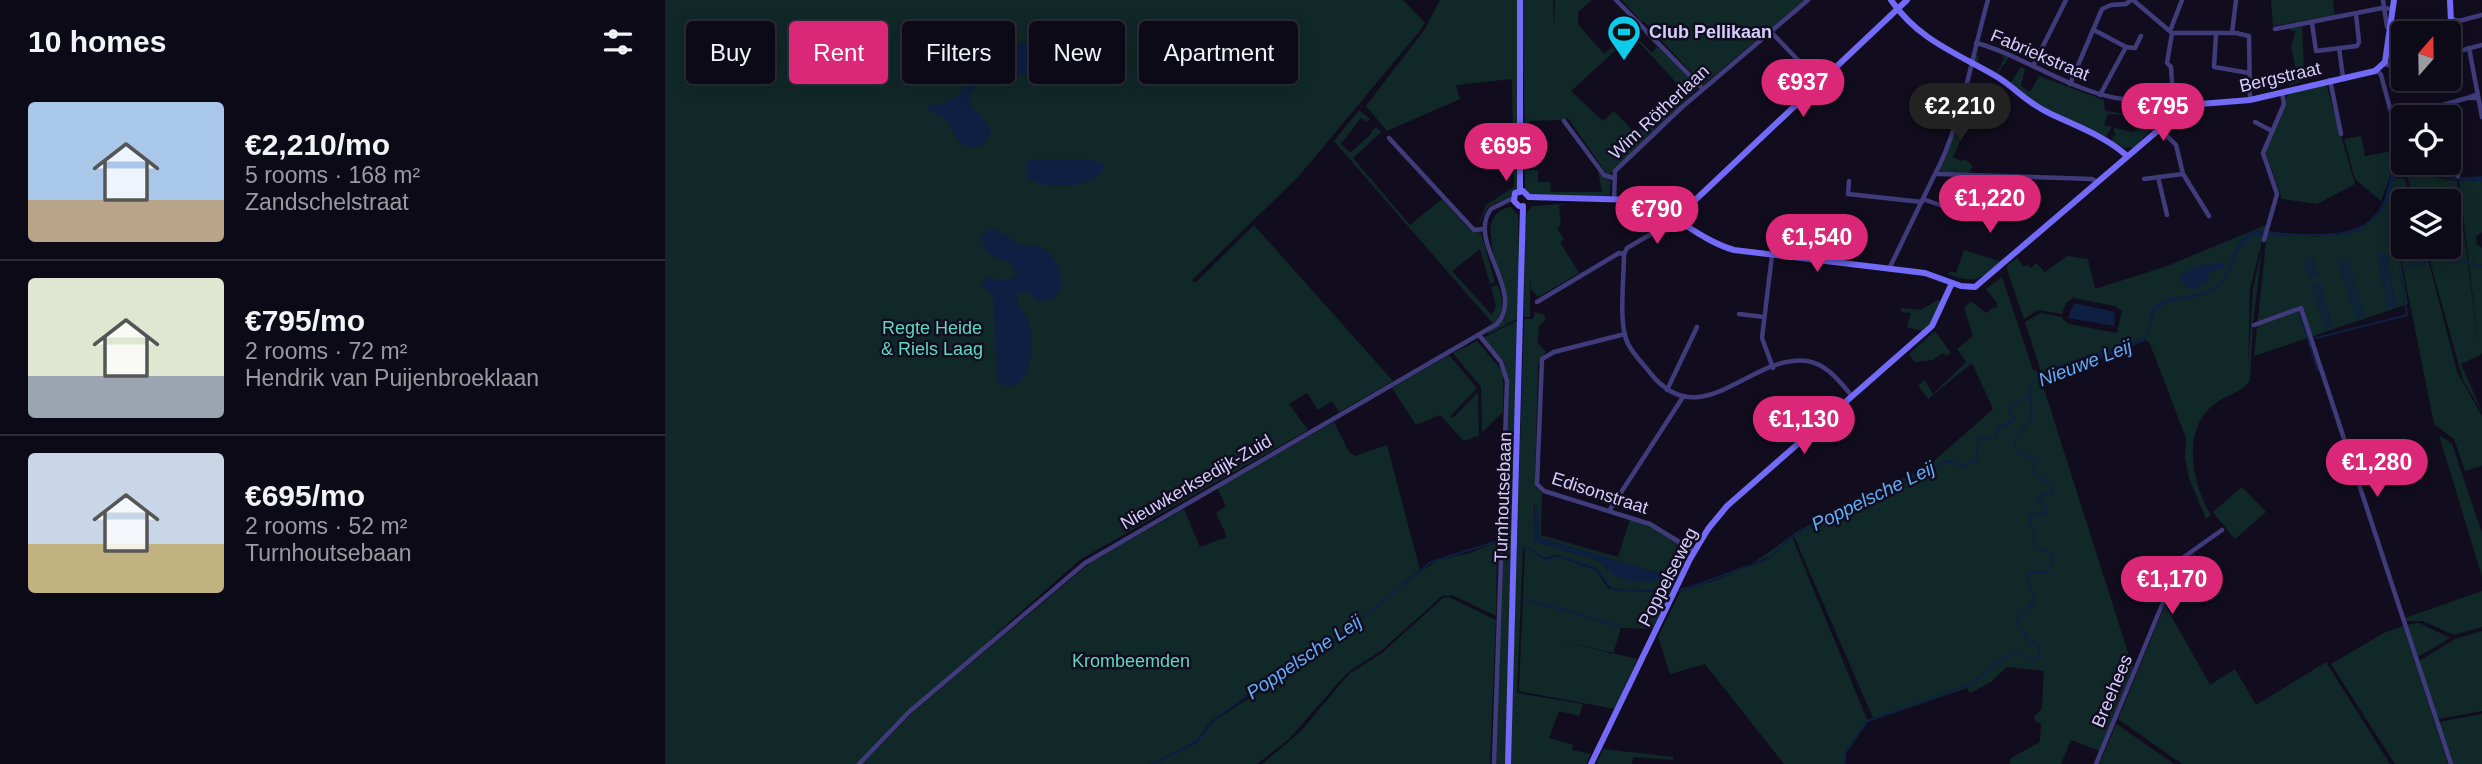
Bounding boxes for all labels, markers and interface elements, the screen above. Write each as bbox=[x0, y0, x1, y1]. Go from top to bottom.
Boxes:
sports icon: Club Pellikaan bbox=[1605, 13, 1643, 62]
chip: Buy bbox=[686, 21, 775, 84]
chip: Rent bbox=[789, 21, 888, 84]
chip: Filters bbox=[902, 21, 1015, 84]
chip: New bbox=[1029, 21, 1125, 84]
chip: Apartment bbox=[1139, 21, 1298, 84]
north arrow bbox=[2391, 21, 2461, 91]
map controls bbox=[2391, 21, 2461, 259]
place label: Club Pellikaan bbox=[1649, 22, 1772, 42]
icon: filters bbox=[599, 23, 637, 61]
text: 10 homes bbox=[28, 25, 166, 58]
street label: Fabriekstraat bbox=[1988, 25, 2092, 85]
street label: Bergstraat bbox=[2237, 58, 2323, 96]
pin: €937 bbox=[1762, 60, 1844, 119]
street label: Wim Rötherlaan bbox=[1605, 61, 1713, 163]
text: €937 bbox=[1777, 69, 1829, 95]
pin: €2,210 bbox=[1903, 83, 2017, 143]
pin: €795 bbox=[2122, 83, 2204, 143]
text: €2,210 bbox=[1925, 93, 1995, 119]
text: €795 bbox=[2137, 93, 2189, 119]
button: locate bbox=[2391, 105, 2461, 175]
pin: €695 bbox=[1465, 124, 1547, 183]
text: €2,210/mo bbox=[245, 128, 390, 161]
icon: home bbox=[84, 130, 168, 214]
text: €695 bbox=[1480, 133, 1532, 159]
text: 5 rooms · 168 m² bbox=[245, 162, 420, 188]
pin: €1,220 bbox=[1933, 176, 2047, 235]
text: €1,220 bbox=[1955, 185, 2025, 211]
pin: €790 bbox=[1616, 187, 1698, 246]
text: Zandschelstraat bbox=[245, 189, 409, 215]
button: layers bbox=[2391, 189, 2461, 259]
text: €790 bbox=[1631, 196, 1683, 222]
pin: €1,540 bbox=[1760, 215, 1874, 274]
text: €1,540 bbox=[1782, 224, 1852, 250]
text: €795/mo bbox=[245, 304, 365, 337]
icon: home bbox=[84, 306, 168, 390]
park label: Regte Heide & Riels Laag bbox=[881, 318, 983, 359]
water label: Nieuwe Leij bbox=[2035, 335, 2135, 390]
text: 2 rooms · 72 m² bbox=[245, 338, 407, 364]
text: Hendrik van Puijenbroeklaan bbox=[245, 365, 539, 391]
pin: €1,130 bbox=[1747, 396, 1861, 456]
text: €1,130 bbox=[1769, 406, 1839, 432]
street label: Nieuwkerksedijk-Zuid bbox=[1117, 431, 1275, 533]
street label: Turnhoutsebaan bbox=[1491, 431, 1515, 563]
pin: €1,280 bbox=[2320, 440, 2434, 499]
text: €1,280 bbox=[2342, 449, 2412, 475]
water label: Poppelsche Leij bbox=[1808, 457, 1939, 535]
street label: Edisonstraat bbox=[1549, 468, 1651, 518]
text: €695/mo bbox=[245, 479, 365, 512]
icon: home bbox=[84, 481, 168, 565]
text: 2 rooms · 52 m² bbox=[245, 513, 407, 539]
street label: Poppelseweg bbox=[1635, 524, 1701, 630]
text: Turnhoutsebaan bbox=[245, 540, 412, 566]
pin: €1,170 bbox=[2115, 556, 2229, 616]
text: €1,170 bbox=[2137, 566, 2207, 592]
water label: Poppelsche Leij bbox=[1243, 610, 1366, 703]
park label: Krombeemden bbox=[1072, 651, 1190, 671]
street label: Breehees bbox=[2088, 652, 2136, 730]

